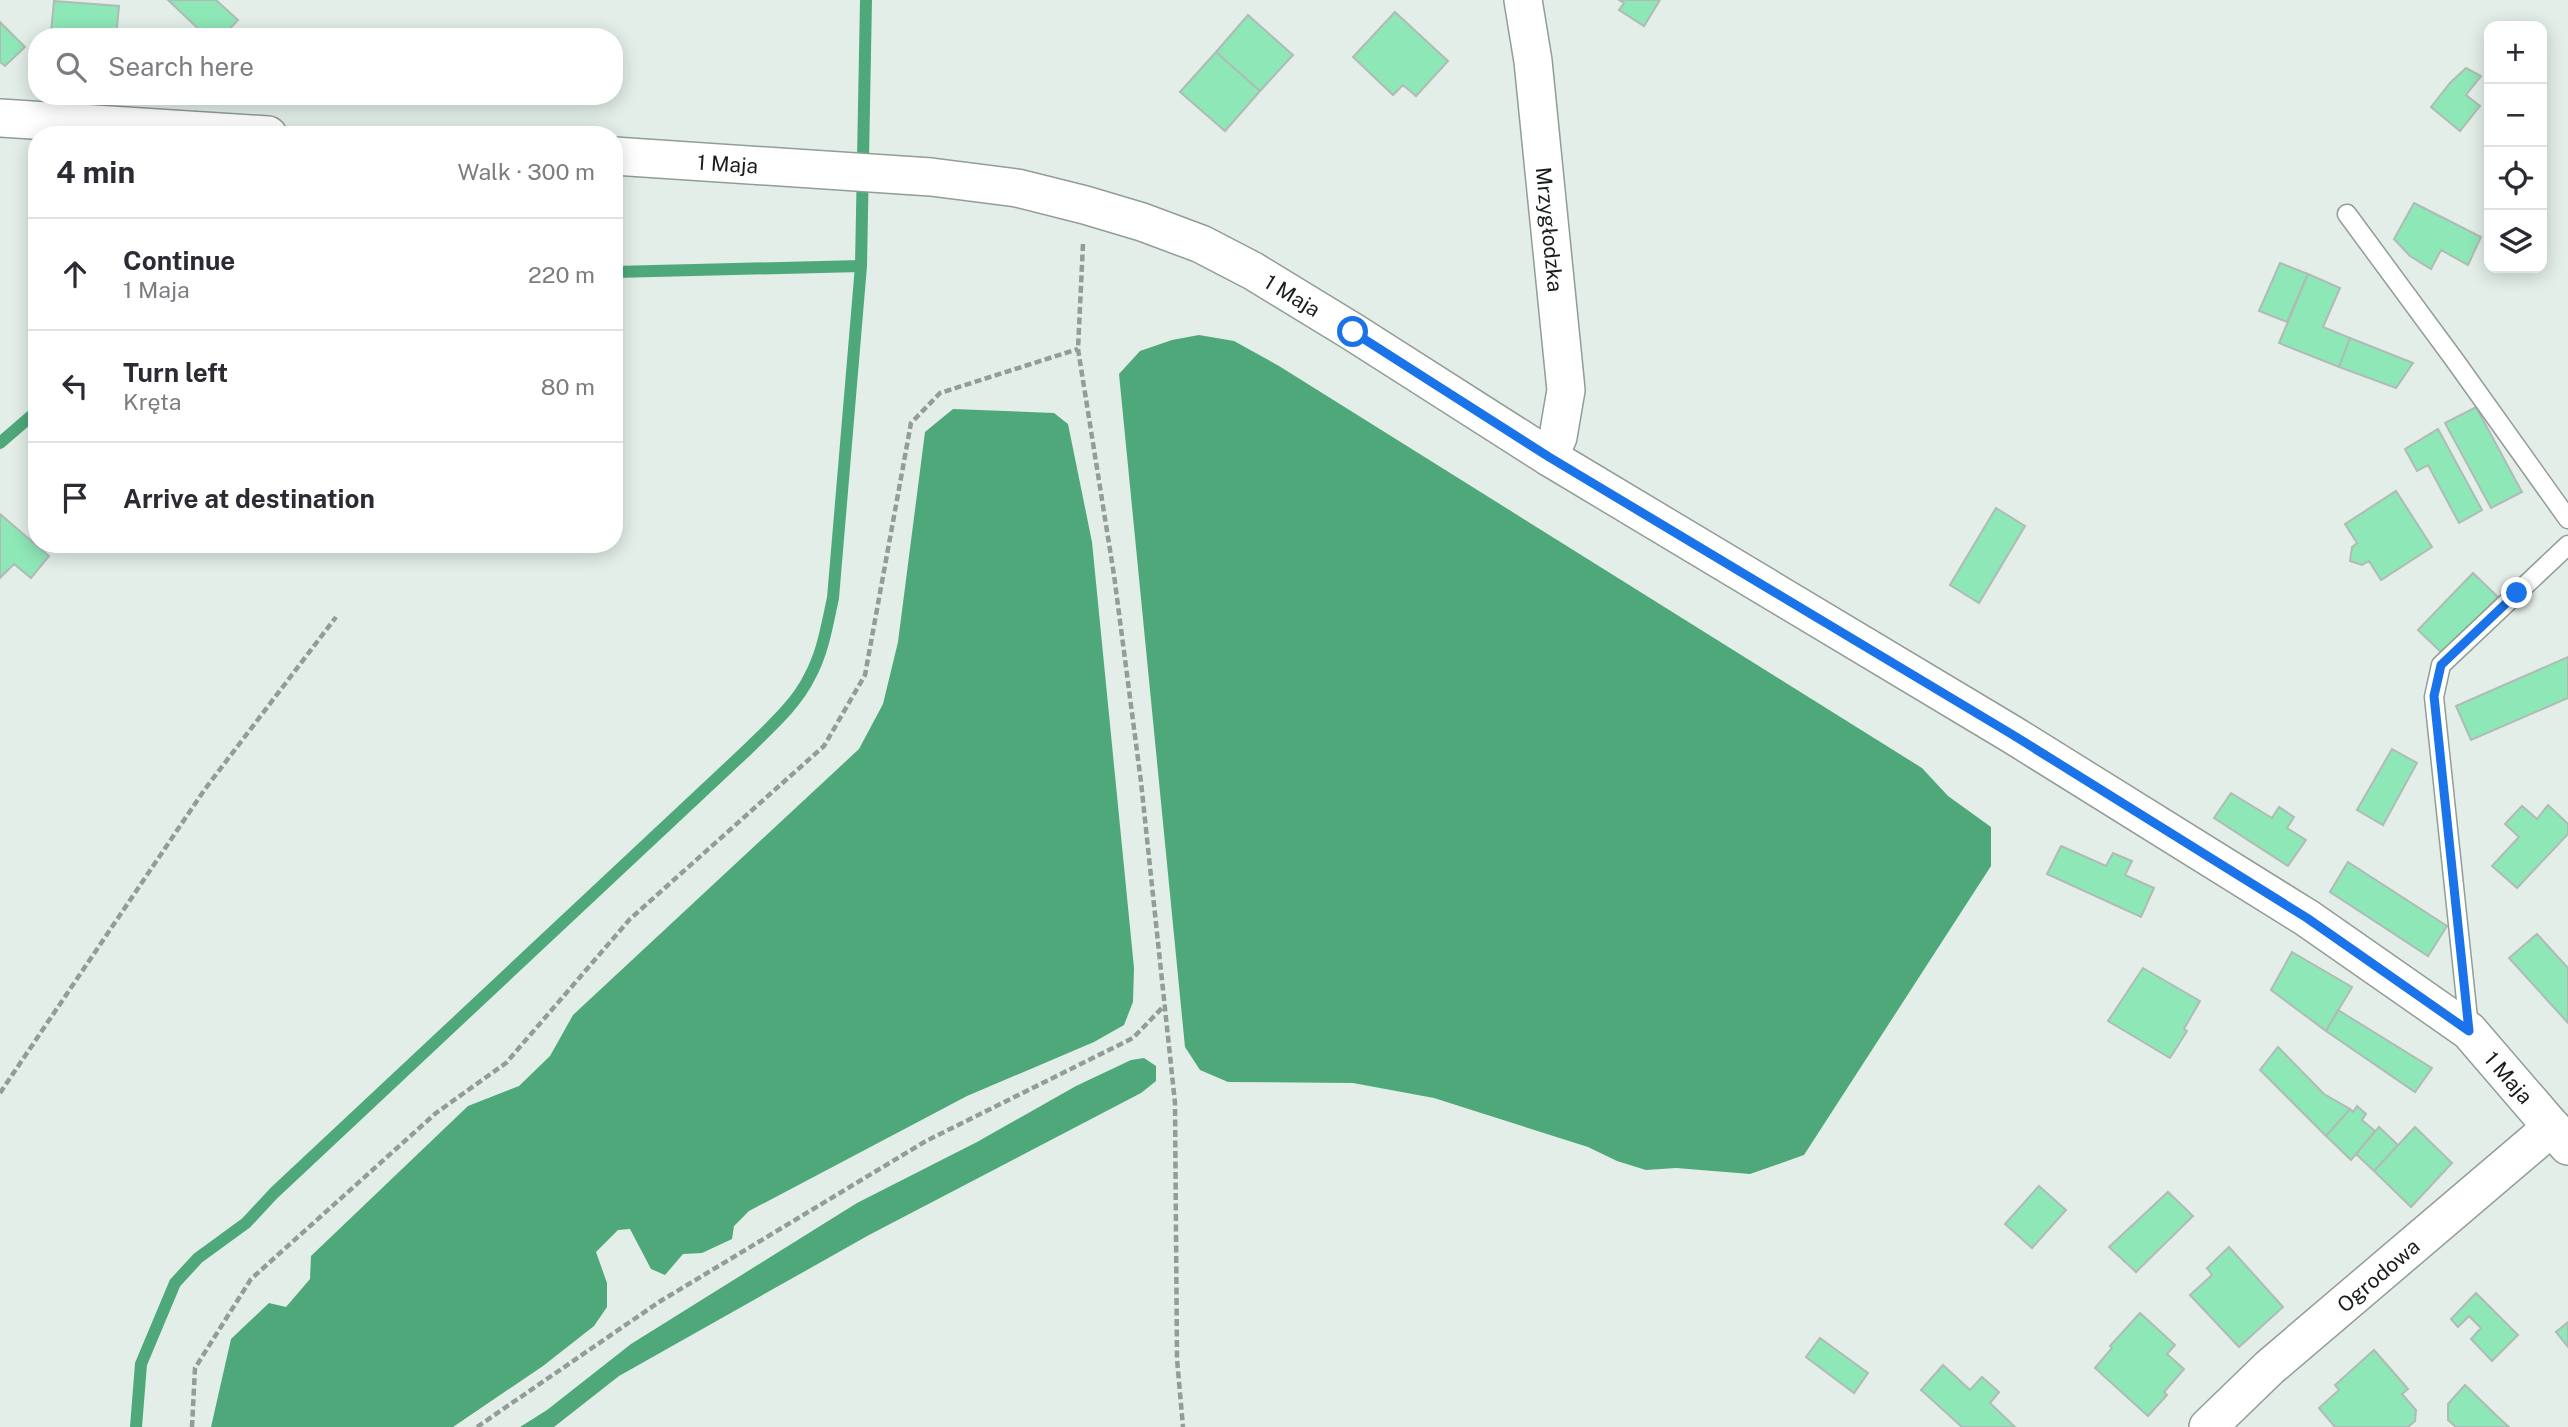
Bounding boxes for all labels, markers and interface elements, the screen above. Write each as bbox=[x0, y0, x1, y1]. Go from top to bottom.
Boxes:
map controls bbox=[2484, 21, 2547, 273]
button: + bbox=[2484, 21, 2547, 84]
search box bbox=[28, 28, 623, 105]
icon: search bbox=[52, 48, 90, 86]
text: Search here bbox=[108, 51, 254, 82]
button: − bbox=[2484, 84, 2547, 147]
button: locate bbox=[2484, 147, 2547, 210]
street label: 1 Maja bbox=[697, 149, 759, 178]
text: 4 min bbox=[56, 154, 135, 190]
text: Walk · 300 m bbox=[457, 158, 595, 185]
street label: Mrzygłodzka bbox=[1531, 166, 1569, 293]
button: layers bbox=[2484, 210, 2547, 273]
text: Continue bbox=[123, 245, 235, 276]
icon: ahead bbox=[56, 255, 94, 293]
text: 220 m bbox=[528, 261, 595, 288]
street label: 1 Maja bbox=[1260, 269, 1325, 322]
text: 1 Maja bbox=[123, 276, 190, 303]
route start bbox=[1337, 316, 1368, 347]
text: Turn left bbox=[123, 357, 228, 388]
icon: left bbox=[56, 367, 94, 405]
text: 80 m bbox=[541, 373, 595, 400]
text: Kręta bbox=[123, 388, 182, 415]
icon: arrive bbox=[56, 479, 94, 517]
text: Arrive at destination bbox=[123, 483, 375, 514]
route end bbox=[2501, 577, 2532, 608]
street label: 1 Maja bbox=[2480, 1046, 2538, 1109]
street label: Ogrodowa bbox=[2332, 1233, 2424, 1317]

